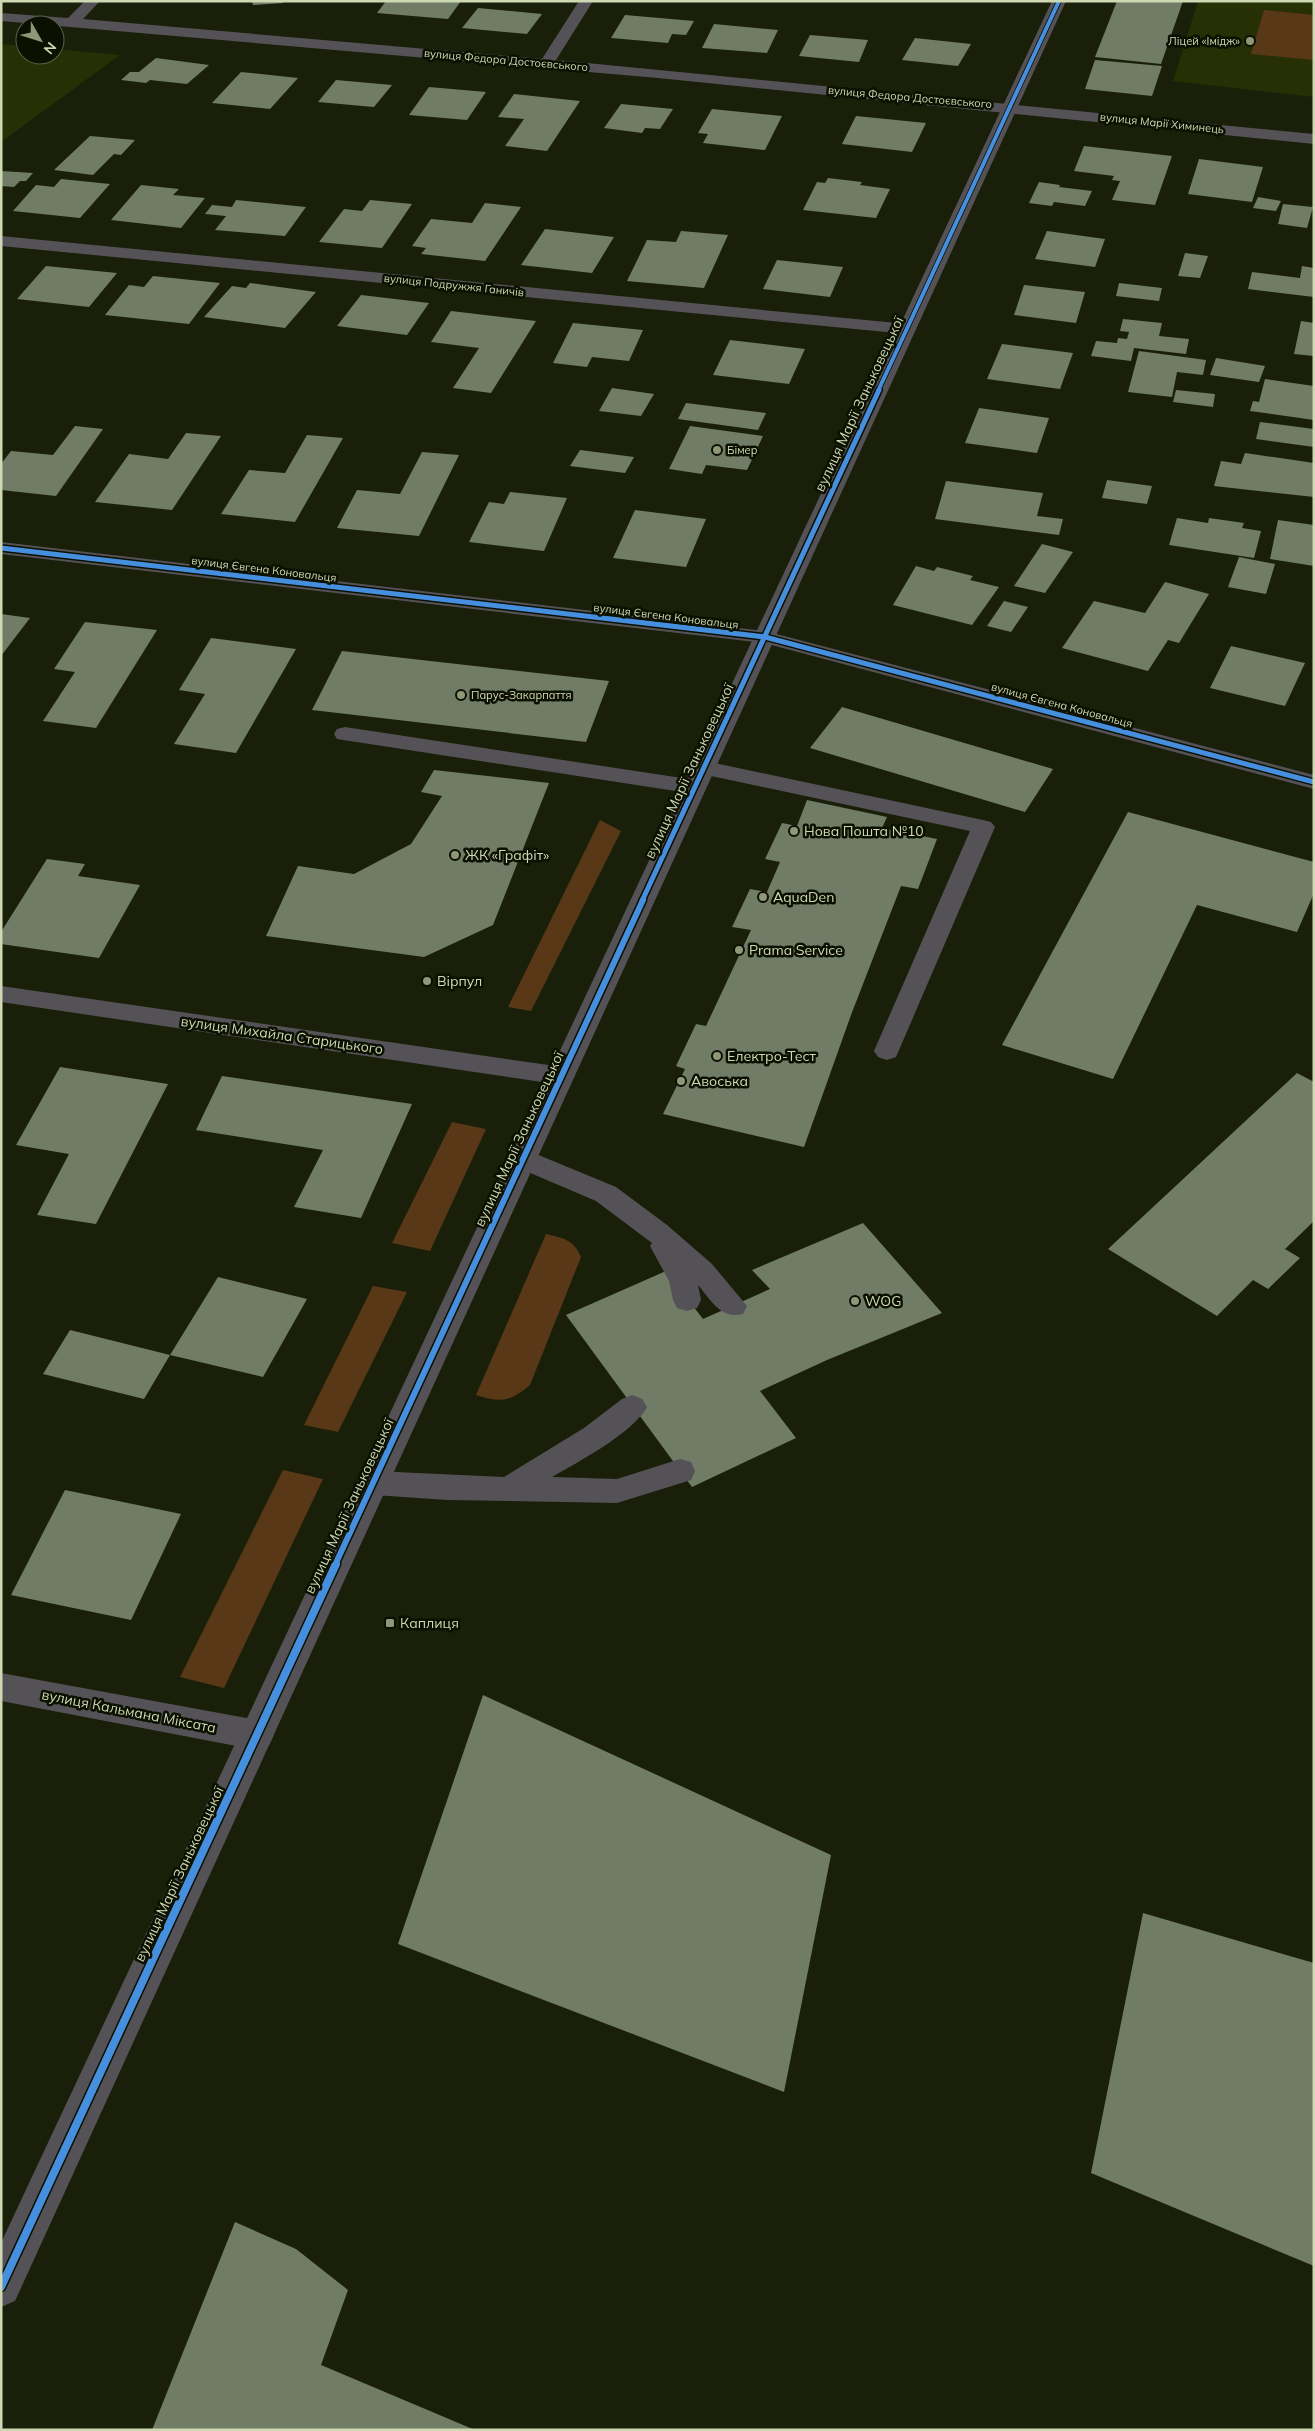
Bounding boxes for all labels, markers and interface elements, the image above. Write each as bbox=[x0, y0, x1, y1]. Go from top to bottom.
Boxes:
north arrow bbox=[15, 15, 65, 65]
place label: Ліцей «Імідж» bbox=[1168, 34, 1240, 48]
marker: Ліцей «Імідж» bbox=[1244, 35, 1256, 47]
text: N bbox=[40, 38, 60, 58]
street label: вулиця Федора Достоєвського bbox=[423, 46, 589, 74]
street label: вулиця Федора Достоєвського bbox=[827, 83, 993, 111]
street label: вулиця Марії Химинець bbox=[1099, 110, 1225, 136]
street label: вулиця Подружжя Ганичів bbox=[383, 271, 525, 299]
street label: вулиця Марії Заньковецької bbox=[810, 313, 908, 495]
place label: Бімер bbox=[727, 443, 758, 457]
marker: Бімер bbox=[711, 444, 723, 456]
street label: вулиця Євгена Коновальця bbox=[191, 553, 337, 585]
street label: вулиця Євгена Коновальця bbox=[593, 600, 739, 632]
street label: вулиця Євгена Коновальця bbox=[990, 679, 1134, 731]
street label: вулиця Марії Заньковецької bbox=[640, 680, 738, 862]
place label: Парус-Закарпаття bbox=[471, 688, 572, 702]
marker: Парус-Закарпаття bbox=[455, 689, 467, 701]
place label: Нова Пошта №10 bbox=[804, 822, 924, 840]
marker: Нова Пошта №10 bbox=[788, 825, 800, 837]
place label: ЖК «Графіт» bbox=[465, 846, 549, 864]
marker: ЖК «Графіт» bbox=[449, 849, 461, 861]
place label: AquaDen bbox=[773, 888, 834, 906]
marker: AquaDen bbox=[757, 891, 769, 903]
place label: Prama Service bbox=[749, 941, 843, 959]
marker: Prama Service bbox=[733, 944, 745, 956]
place label: Вірпул bbox=[437, 972, 482, 990]
marker: Вірпул bbox=[421, 975, 433, 987]
street label: вулиця Михайла Старицького bbox=[180, 1012, 384, 1058]
place label: Електро-Тест bbox=[727, 1047, 817, 1065]
street label: вулиця Марії Заньковецької bbox=[470, 1048, 568, 1230]
marker: Електро-Тест bbox=[711, 1050, 723, 1062]
place label: Авоська bbox=[691, 1072, 748, 1090]
marker: Авоська bbox=[675, 1075, 687, 1087]
place label: WOG bbox=[865, 1292, 901, 1310]
marker: WOG bbox=[849, 1295, 861, 1307]
street label: вулиця Марії Заньковецької bbox=[300, 1415, 398, 1597]
place label: Каплиця bbox=[400, 1614, 459, 1632]
marker: Каплиця bbox=[384, 1617, 396, 1629]
street label: вулиця Кальмана Міксата bbox=[40, 1685, 218, 1737]
street label: вулиця Марії Заньковецької bbox=[130, 1783, 228, 1965]

